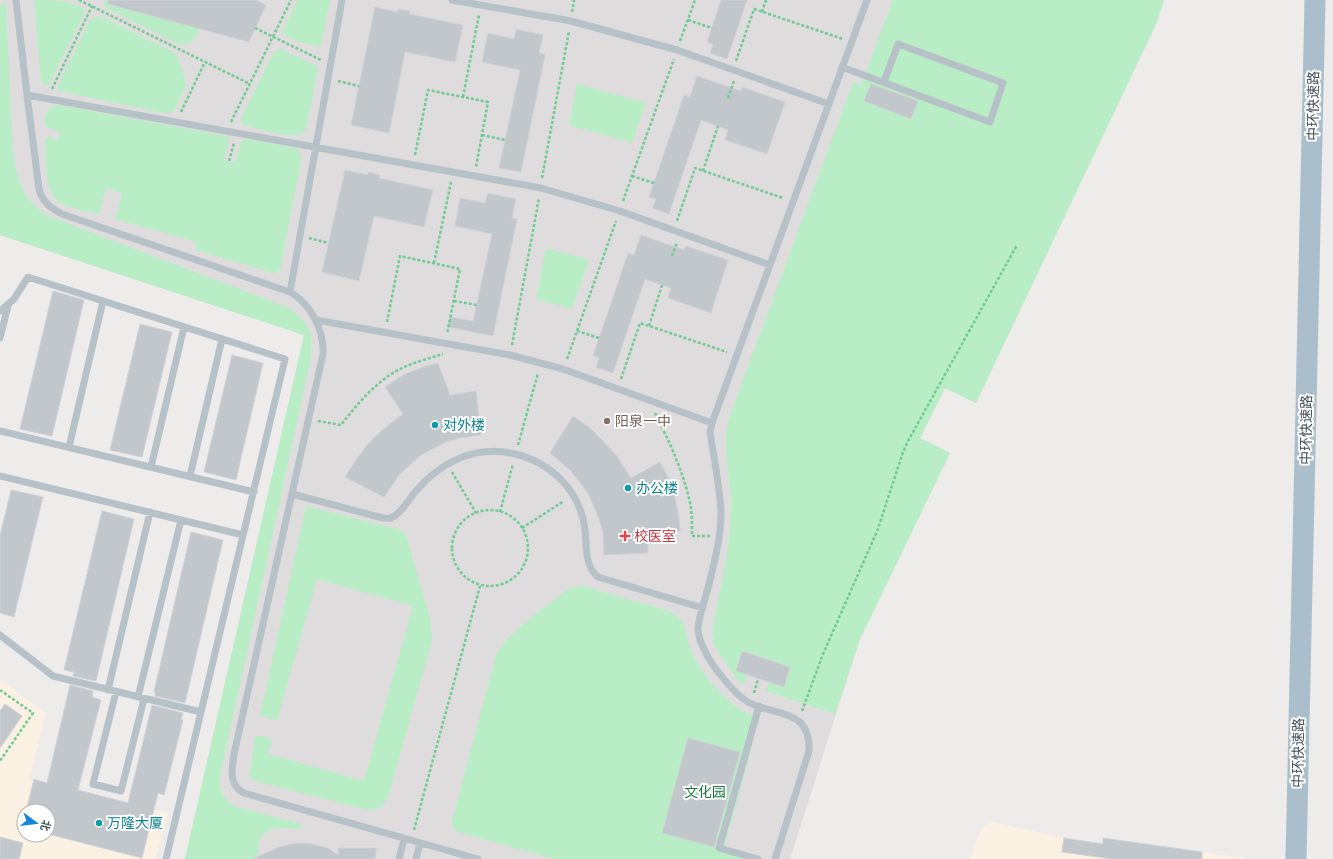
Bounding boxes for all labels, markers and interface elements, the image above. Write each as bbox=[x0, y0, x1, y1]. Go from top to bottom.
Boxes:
street label: 中环快速路 bbox=[1304, 71, 1322, 141]
street label: 中环快速路 bbox=[1297, 395, 1315, 465]
place label: 阳泉一中 bbox=[615, 413, 671, 429]
marker: 阳泉一中 bbox=[602, 416, 612, 426]
place label: 对外楼 bbox=[443, 417, 485, 433]
marker: 对外楼 bbox=[430, 420, 440, 430]
place label: 办公楼 bbox=[636, 480, 678, 496]
marker: 办公楼 bbox=[623, 483, 633, 493]
place label: 校医室 bbox=[634, 528, 676, 544]
marker: 校医室 bbox=[619, 530, 631, 542]
street label: 中环快速路 bbox=[1289, 718, 1307, 788]
park label: 文化园 bbox=[684, 784, 726, 800]
north arrow bbox=[16, 803, 56, 843]
place label: 万隆大厦 bbox=[107, 815, 163, 831]
text: 北 bbox=[37, 818, 53, 832]
marker: 万隆大厦 bbox=[94, 818, 104, 828]

